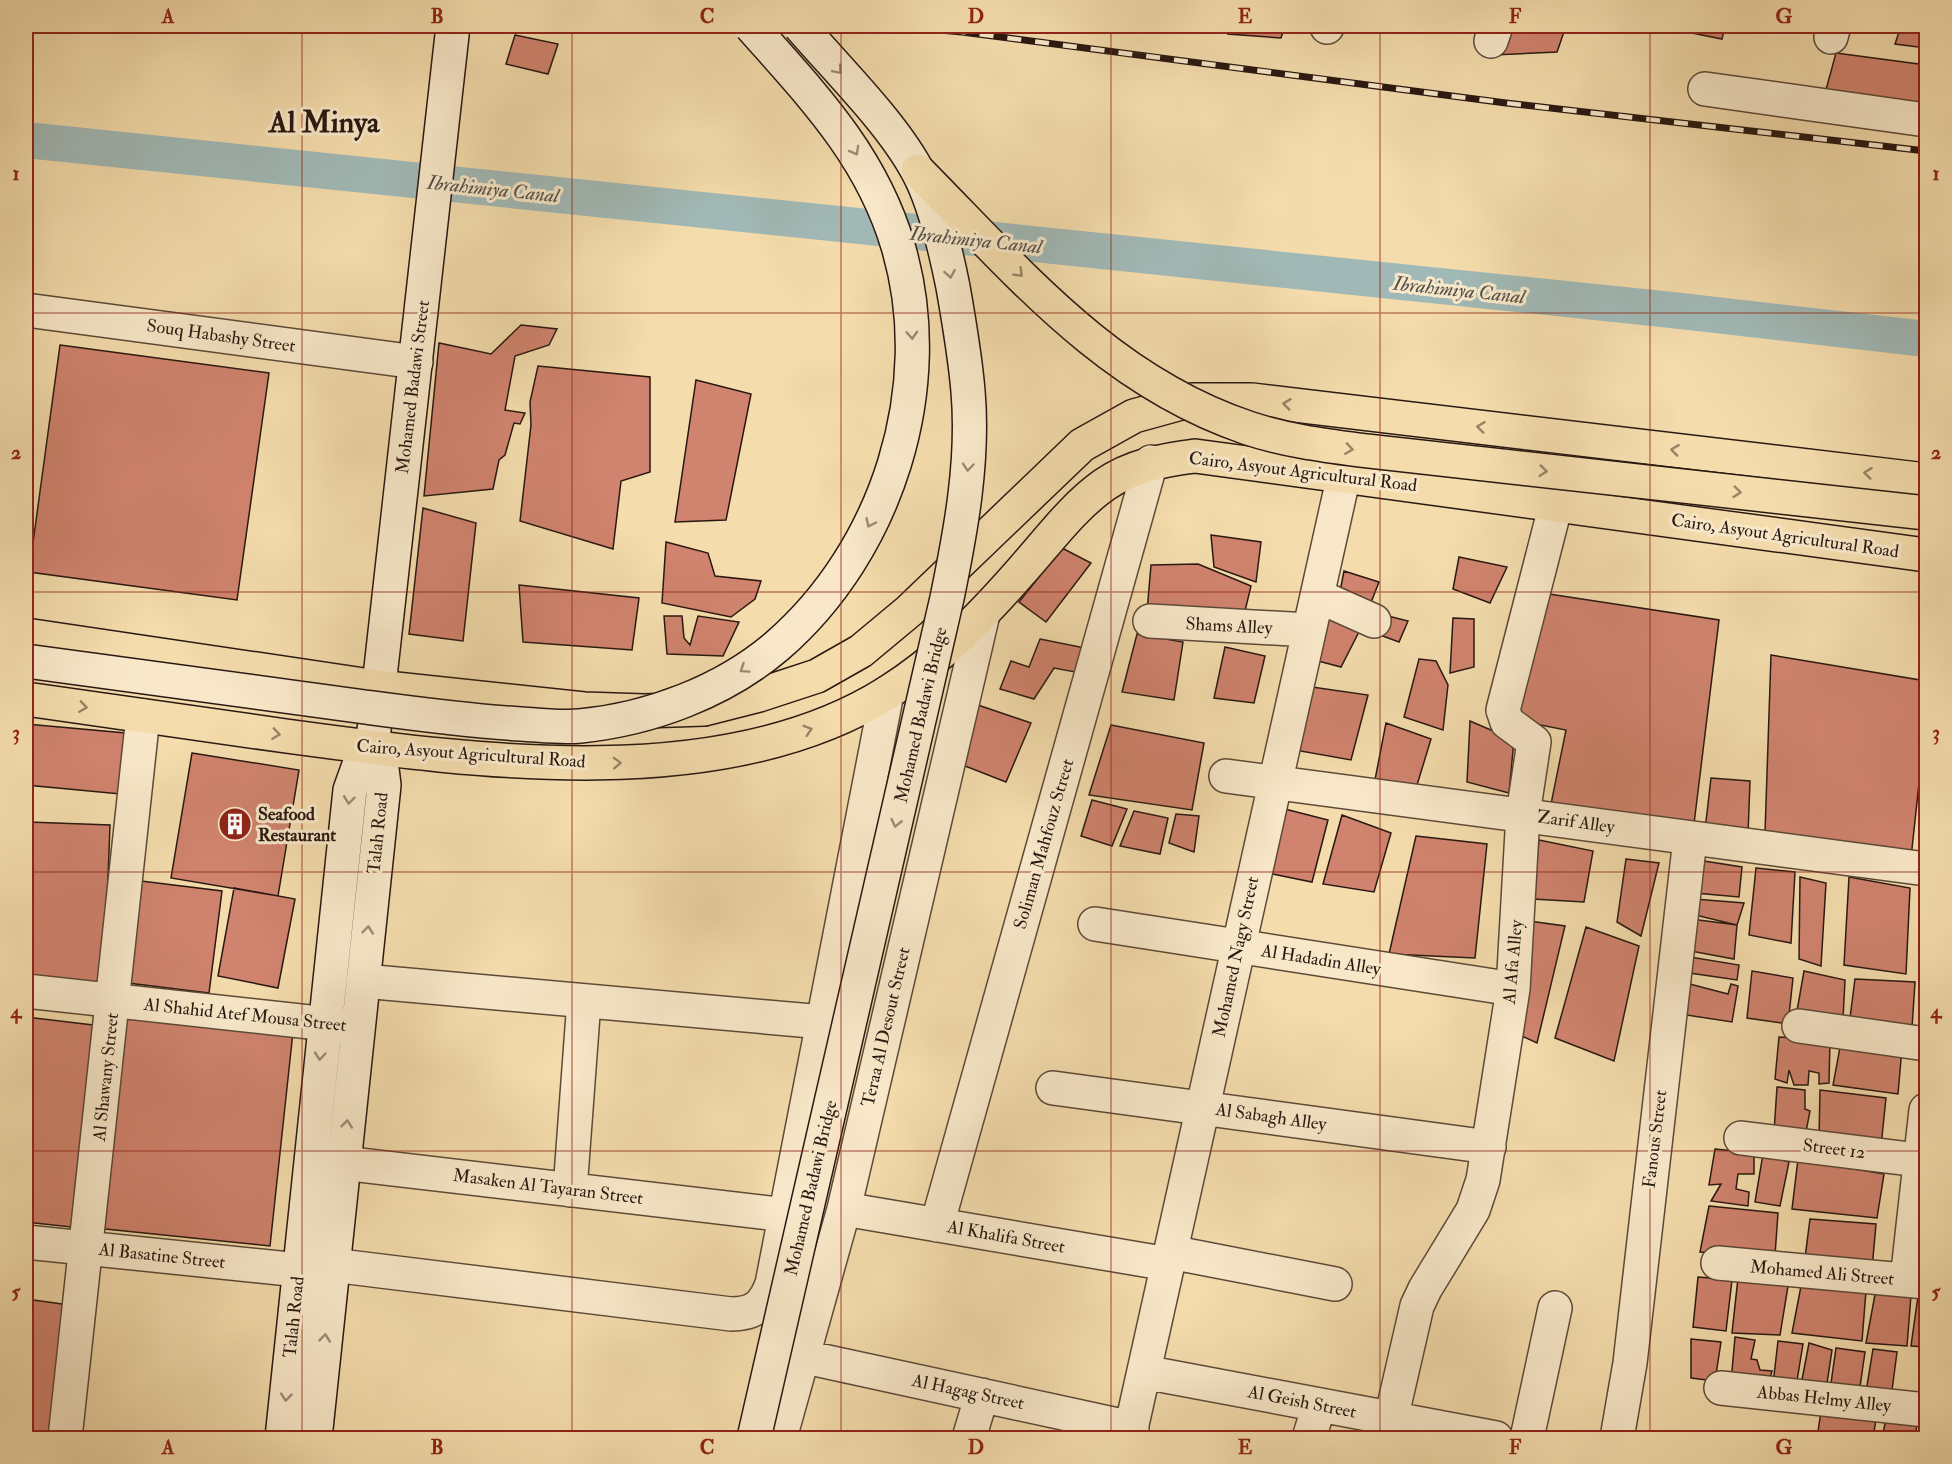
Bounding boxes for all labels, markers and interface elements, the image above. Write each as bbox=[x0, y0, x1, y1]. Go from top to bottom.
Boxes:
text: A bbox=[161, 4, 175, 29]
text: B bbox=[430, 4, 444, 29]
text: C bbox=[700, 4, 714, 29]
text: D bbox=[968, 4, 984, 29]
text: E bbox=[1238, 4, 1253, 29]
text: F bbox=[1509, 4, 1522, 29]
text: G bbox=[1776, 4, 1793, 29]
one-way arrow bbox=[831, 63, 842, 74]
district label: Al Minya bbox=[267, 104, 381, 141]
one-way arrow bbox=[848, 145, 859, 155]
text: 1 bbox=[12, 161, 20, 186]
text: 1 bbox=[1932, 161, 1940, 186]
water label: Ibrahimiya Canal bbox=[425, 170, 562, 209]
water label: Ibrahimiya Canal bbox=[908, 221, 1045, 260]
one-way arrow bbox=[1011, 265, 1022, 276]
one-way arrow bbox=[944, 269, 956, 278]
water label: Ibrahimiya Canal bbox=[1391, 271, 1528, 310]
street label: Mohamed Badawi Street bbox=[391, 299, 435, 475]
street label: Souq Habashy Street bbox=[145, 314, 297, 358]
one-way arrow bbox=[905, 331, 918, 340]
one-way arrow bbox=[1283, 399, 1292, 411]
one-way arrow bbox=[1477, 422, 1486, 434]
text: 2 bbox=[11, 440, 21, 465]
text: 2 bbox=[1931, 440, 1941, 465]
one-way arrow bbox=[1345, 442, 1354, 454]
one-way arrow bbox=[1670, 444, 1679, 457]
street label: Cairo, Asyout Agricultural Road bbox=[1188, 447, 1419, 497]
one-way arrow bbox=[962, 463, 975, 472]
one-way arrow bbox=[1539, 464, 1548, 477]
one-way arrow bbox=[1864, 467, 1873, 480]
one-way arrow bbox=[1732, 485, 1742, 498]
street label: Cairo, Asyout Agricultural Road bbox=[1670, 509, 1900, 563]
one-way arrow bbox=[865, 517, 877, 528]
street label: Shams Alley bbox=[1185, 612, 1274, 640]
street label: Mohamed Badawi Bridge bbox=[890, 624, 953, 805]
one-way arrow bbox=[740, 662, 751, 673]
one-way arrow bbox=[79, 701, 88, 713]
text: 3 bbox=[12, 720, 20, 745]
text: 3 bbox=[1932, 720, 1940, 745]
one-way arrow bbox=[802, 725, 813, 737]
one-way arrow bbox=[272, 728, 281, 740]
street label: Cairo, Asyout Agricultural Road bbox=[356, 735, 586, 773]
street label: Soliman Mahfouz Street bbox=[1009, 756, 1079, 932]
one-way arrow bbox=[612, 757, 621, 769]
street label: Talah Road bbox=[362, 791, 394, 875]
one-way arrow bbox=[343, 795, 355, 805]
place label: Seafood Restaurant bbox=[258, 803, 336, 847]
street label: Zarif Alley bbox=[1536, 805, 1617, 839]
building icon: Seafood Restaurant bbox=[217, 806, 253, 842]
one-way arrow bbox=[890, 817, 903, 827]
street label: Mohamed Nagy Street bbox=[1208, 874, 1264, 1039]
street label: Al Afa Alley bbox=[1498, 918, 1528, 1006]
one-way arrow bbox=[361, 925, 374, 934]
street label: Al Hadadin Alley bbox=[1258, 939, 1384, 981]
street label: Teraa Al Desout Street bbox=[856, 945, 916, 1109]
street label: Al Shahid Atef Mousa Street bbox=[142, 993, 348, 1037]
text: 4 bbox=[10, 999, 23, 1024]
text: 4 bbox=[1930, 999, 1943, 1024]
street label: Al Shawany Street bbox=[88, 1011, 124, 1143]
one-way arrow bbox=[314, 1052, 327, 1061]
street label: Fanous Street bbox=[1638, 1088, 1672, 1189]
street label: Mohamed Badawi Bridge bbox=[780, 1097, 843, 1278]
street label: Al Sabagh Alley bbox=[1213, 1098, 1329, 1136]
one-way arrow bbox=[340, 1119, 353, 1128]
street label: Street 12 bbox=[1801, 1134, 1867, 1164]
street label: Masaken Al Tayaran Street bbox=[452, 1164, 645, 1210]
street label: Al Khalifa Street bbox=[944, 1215, 1067, 1259]
street label: Al Basatine Street bbox=[97, 1238, 227, 1274]
street label: Mohamed Ali Street bbox=[1749, 1255, 1895, 1291]
street label: Talah Road bbox=[278, 1275, 310, 1359]
text: 5 bbox=[12, 1279, 22, 1304]
text: 5 bbox=[1932, 1279, 1942, 1304]
one-way arrow bbox=[318, 1334, 331, 1343]
street label: Al Hagag Street bbox=[909, 1369, 1026, 1415]
street label: Al Geish Street bbox=[1245, 1380, 1358, 1424]
street label: Abbas Helmy Alley bbox=[1755, 1380, 1893, 1418]
one-way arrow bbox=[280, 1392, 293, 1401]
text: A bbox=[161, 1435, 175, 1460]
text: B bbox=[430, 1435, 444, 1460]
text: C bbox=[700, 1435, 714, 1460]
text: D bbox=[968, 1435, 984, 1460]
text: E bbox=[1238, 1435, 1253, 1460]
text: F bbox=[1509, 1435, 1522, 1460]
text: G bbox=[1776, 1435, 1793, 1460]

